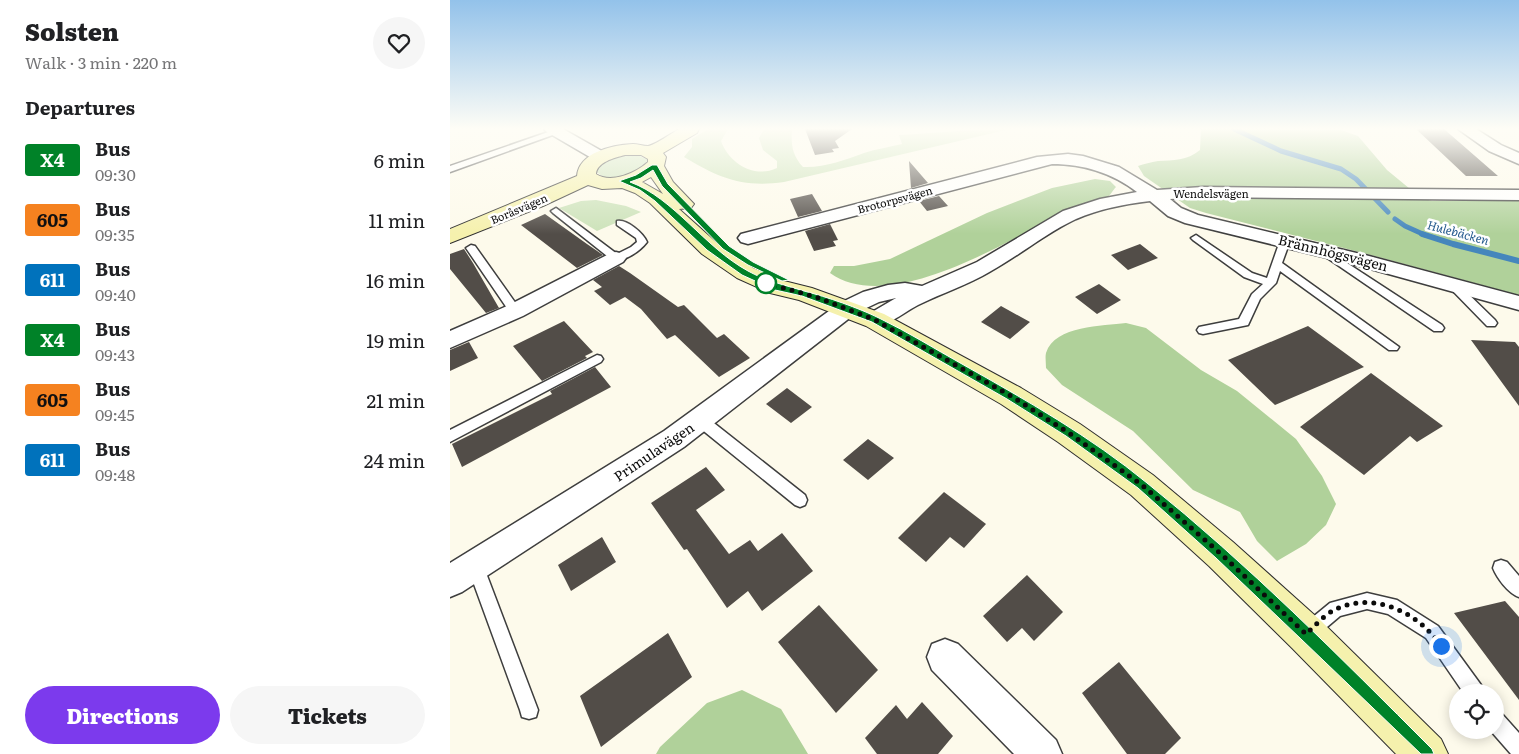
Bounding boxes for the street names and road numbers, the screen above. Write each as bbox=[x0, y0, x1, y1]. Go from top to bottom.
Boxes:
street label: Brotorpsvägen bbox=[855, 181, 934, 217]
street label: Wendelsvägen bbox=[1173, 185, 1249, 201]
street label: Boråsvägen bbox=[488, 189, 550, 227]
street label: Brännhögsvägen bbox=[1276, 229, 1390, 275]
street label: Primulavägen bbox=[609, 417, 698, 485]

